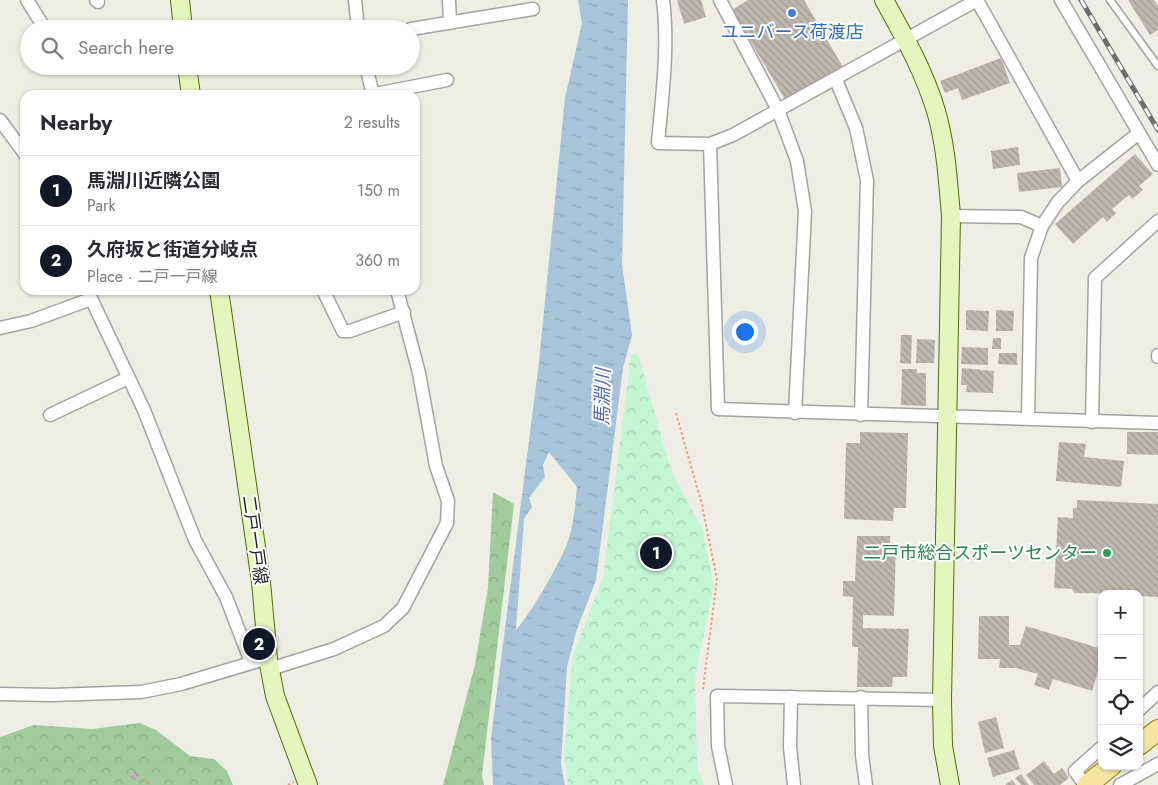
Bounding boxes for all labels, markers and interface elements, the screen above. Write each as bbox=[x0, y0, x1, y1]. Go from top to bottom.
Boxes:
marker: ユニバース荷渡店 bbox=[786, 7, 798, 19]
place label: ユニバース荷渡店 bbox=[720, 19, 864, 45]
search box bbox=[20, 20, 420, 75]
icon: search bbox=[38, 34, 66, 62]
text: Search here bbox=[78, 34, 174, 61]
text: Nearby bbox=[40, 108, 112, 138]
text: 2 results bbox=[344, 111, 400, 134]
text: 馬淵川近隣公園 bbox=[87, 167, 220, 194]
text: 1 bbox=[52, 179, 60, 202]
text: 150 m bbox=[357, 179, 400, 202]
text: Park bbox=[87, 194, 116, 217]
text: 久府坂と街道分岐点 bbox=[87, 236, 258, 263]
text: 2 bbox=[51, 249, 61, 272]
text: 360 m bbox=[355, 249, 400, 272]
text: Place · 二戸一戸線 bbox=[87, 265, 217, 288]
your location bbox=[732, 319, 758, 345]
water label: 馬淵川 bbox=[589, 366, 617, 426]
street label: 二戸一戸線 bbox=[236, 494, 274, 586]
pin: 1 bbox=[640, 534, 672, 572]
place label: 二戸市総合スポーツセンター bbox=[863, 540, 1097, 566]
marker: 二戸市総合スポーツセンター bbox=[1101, 547, 1113, 559]
map controls bbox=[1098, 590, 1143, 770]
button: + bbox=[1098, 590, 1143, 635]
pin: 2 bbox=[243, 625, 275, 663]
button: − bbox=[1098, 635, 1143, 680]
button: locate bbox=[1098, 680, 1143, 725]
button: layers bbox=[1098, 725, 1143, 770]

